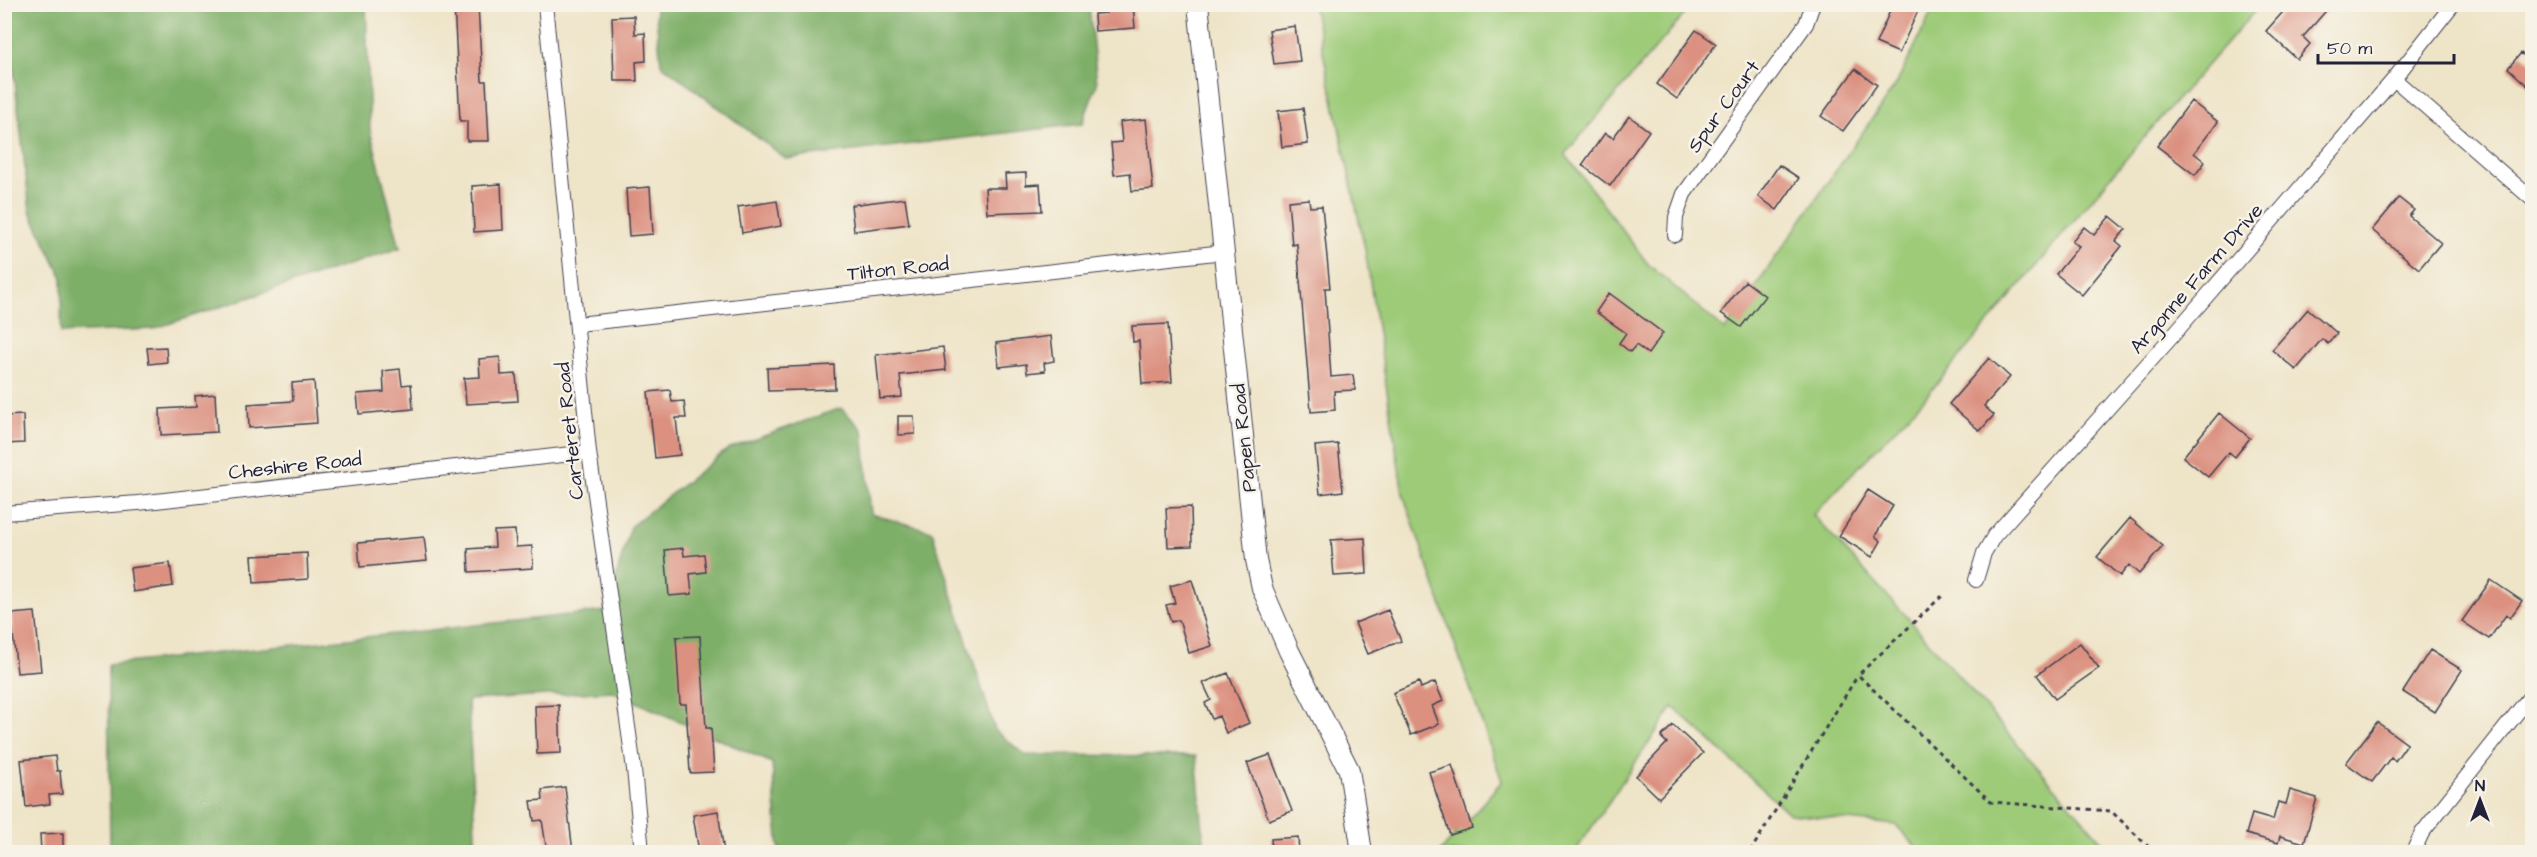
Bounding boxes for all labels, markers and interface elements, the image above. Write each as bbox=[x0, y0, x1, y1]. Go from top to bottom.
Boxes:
scale bar bbox=[2318, 27, 2454, 65]
text: 50 m bbox=[2327, 36, 2372, 61]
street label: Spur Court bbox=[1681, 55, 1767, 158]
street label: Argonne Farm Drive bbox=[2124, 197, 2271, 361]
street label: Tilton Road bbox=[846, 250, 950, 288]
street label: Carteret Road bbox=[549, 361, 591, 501]
street label: Papen Road bbox=[1224, 382, 1264, 493]
street label: Cheshire Road bbox=[227, 445, 363, 487]
north arrow bbox=[2450, 770, 2510, 830]
text: N bbox=[2475, 775, 2485, 797]

